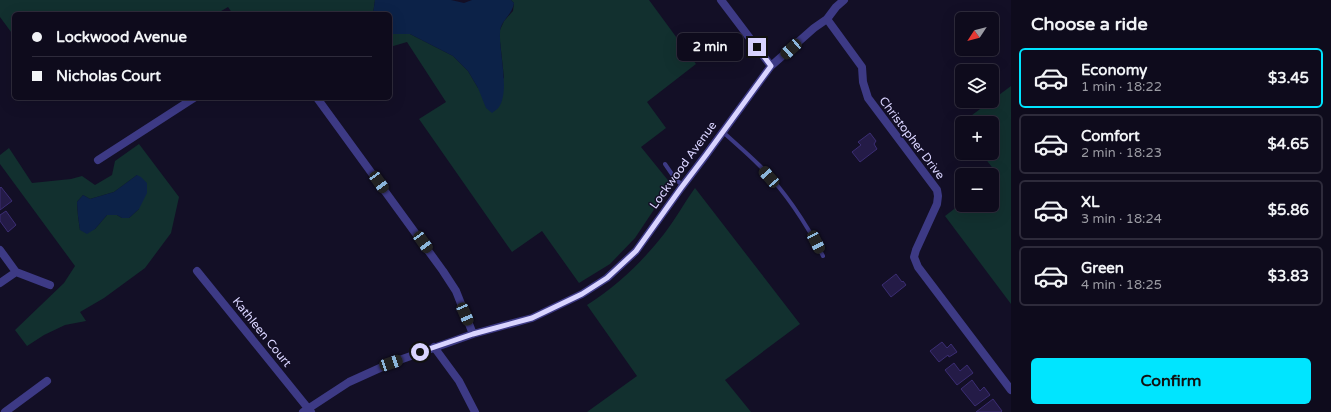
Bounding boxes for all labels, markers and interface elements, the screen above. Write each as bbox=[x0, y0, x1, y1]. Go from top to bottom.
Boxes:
north arrow bbox=[955, 12, 999, 56]
map controls bbox=[955, 12, 999, 212]
text: Choose a ride bbox=[1031, 13, 1148, 35]
text: Lockwood Avenue bbox=[56, 28, 187, 46]
callout: 2 min bbox=[677, 33, 743, 61]
car bbox=[778, 37, 804, 61]
route end bbox=[748, 38, 766, 56]
text: 2 min bbox=[693, 39, 727, 55]
icon: car bbox=[1033, 60, 1069, 96]
text: Economy bbox=[1081, 61, 1147, 79]
button: layers bbox=[955, 64, 999, 108]
text: Nicholas Court bbox=[56, 67, 161, 85]
text: $3.45 bbox=[1268, 69, 1309, 87]
text: 1 min · 18:22 bbox=[1081, 79, 1162, 95]
street label: Christopher Drive bbox=[876, 94, 948, 182]
button: + bbox=[955, 116, 999, 160]
street label: Lockwood Avenue bbox=[647, 118, 720, 212]
icon: car bbox=[1033, 126, 1069, 162]
text: Comfort bbox=[1081, 127, 1140, 145]
text: $4.65 bbox=[1268, 135, 1309, 153]
text: 2 min · 18:23 bbox=[1081, 145, 1162, 161]
car bbox=[757, 164, 781, 190]
button: − bbox=[955, 168, 999, 212]
car bbox=[367, 169, 391, 195]
icon: car bbox=[1033, 192, 1069, 228]
text: XL bbox=[1081, 193, 1100, 211]
text: $5.86 bbox=[1268, 201, 1309, 219]
text: 3 min · 18:24 bbox=[1081, 211, 1162, 227]
car bbox=[411, 229, 435, 255]
car bbox=[805, 229, 827, 255]
icon: car bbox=[1033, 258, 1069, 294]
text: Green bbox=[1081, 259, 1124, 277]
text: $3.83 bbox=[1268, 267, 1309, 285]
text: 4 min · 18:25 bbox=[1081, 277, 1162, 293]
street label: Kathleen Court bbox=[230, 294, 295, 370]
car bbox=[455, 301, 475, 327]
route start bbox=[411, 343, 429, 361]
car bbox=[378, 353, 404, 373]
button: Confirm bbox=[1031, 358, 1311, 404]

